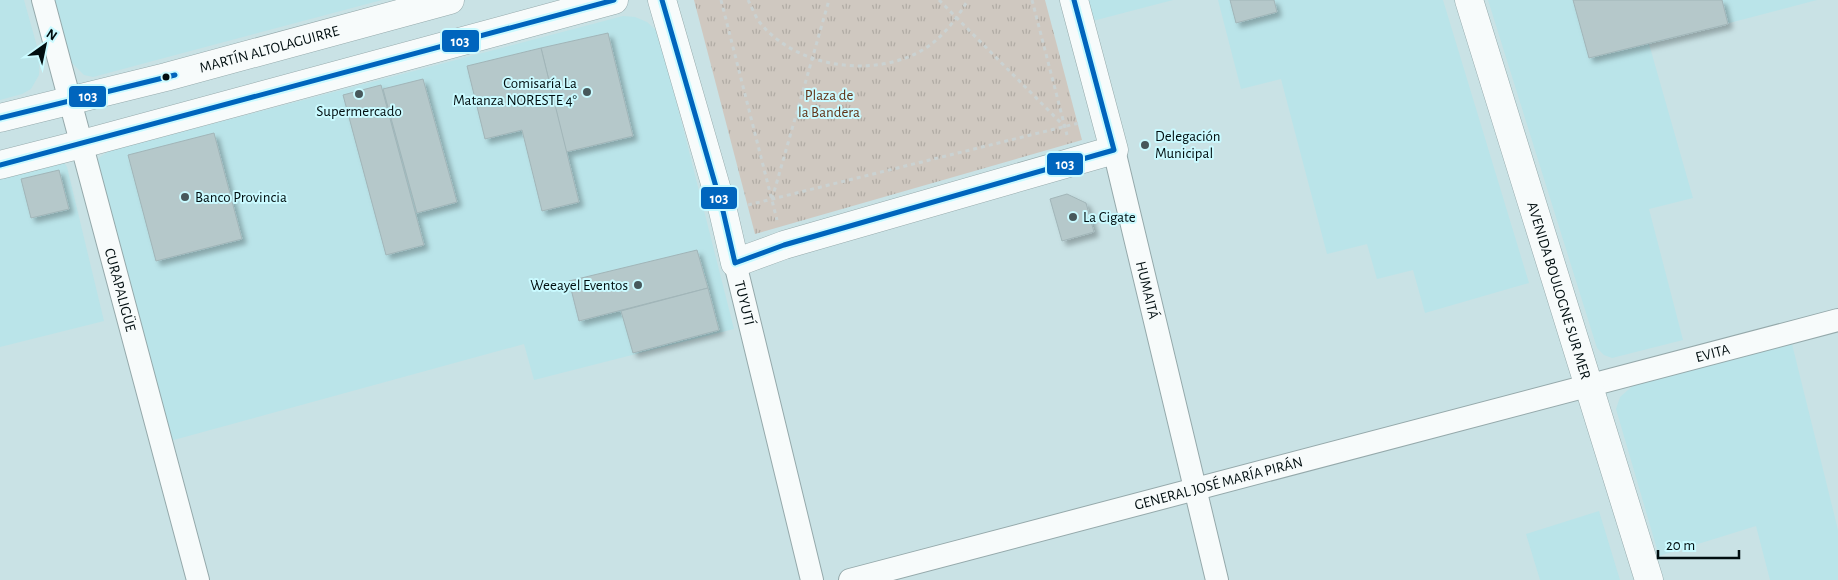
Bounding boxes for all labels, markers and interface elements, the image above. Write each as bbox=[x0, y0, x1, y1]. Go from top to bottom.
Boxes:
north arrow bbox=[20, 20, 70, 70]
street label: MARTÍN ALTOLAGUIRRE bbox=[198, 23, 341, 76]
text: N bbox=[44, 26, 59, 43]
line badge: 103 bbox=[441, 29, 480, 53]
text: 103 bbox=[451, 35, 469, 49]
unlabelled marker bbox=[161, 72, 171, 82]
place label: Comisaría La Matanza NORESTE 4° bbox=[453, 76, 578, 108]
line badge: 103 bbox=[68, 85, 107, 108]
marker: Comisaría La Matanza NORESTE 4° bbox=[581, 86, 593, 98]
marker: Supermercado bbox=[353, 88, 365, 100]
park label: Plaza de la Bandera bbox=[798, 88, 860, 120]
text: 103 bbox=[79, 90, 97, 104]
place label: Supermercado bbox=[316, 104, 402, 119]
place label: Delegación Municipal bbox=[1155, 129, 1220, 161]
marker: Delegación Municipal bbox=[1139, 139, 1151, 151]
line badge: 103 bbox=[1046, 152, 1084, 176]
text: 103 bbox=[1056, 158, 1074, 172]
line badge: 103 bbox=[700, 186, 738, 210]
place label: Banco Provincia bbox=[195, 190, 287, 205]
marker: Banco Provincia bbox=[179, 191, 191, 203]
text: 103 bbox=[710, 192, 728, 206]
street label: AVENIDA BOULOGNE SUR MER bbox=[1524, 200, 1593, 381]
place label: La Cigate bbox=[1083, 210, 1136, 225]
marker: La Cigate bbox=[1067, 211, 1079, 223]
street label: CURAPALIGÜE bbox=[102, 247, 138, 333]
street label: HUMAITÁ bbox=[1133, 260, 1163, 321]
place label: Weeayel Eventos bbox=[530, 278, 628, 293]
marker: Weeayel Eventos bbox=[632, 279, 644, 291]
street label: TUYUTÍ bbox=[732, 279, 759, 327]
street label: EVITA bbox=[1694, 342, 1732, 365]
street label: GENERAL JOSÉ MARÍA PIRÁN bbox=[1133, 454, 1304, 513]
scale bar bbox=[1658, 528, 1739, 560]
text: 20 m bbox=[1666, 538, 1695, 553]

